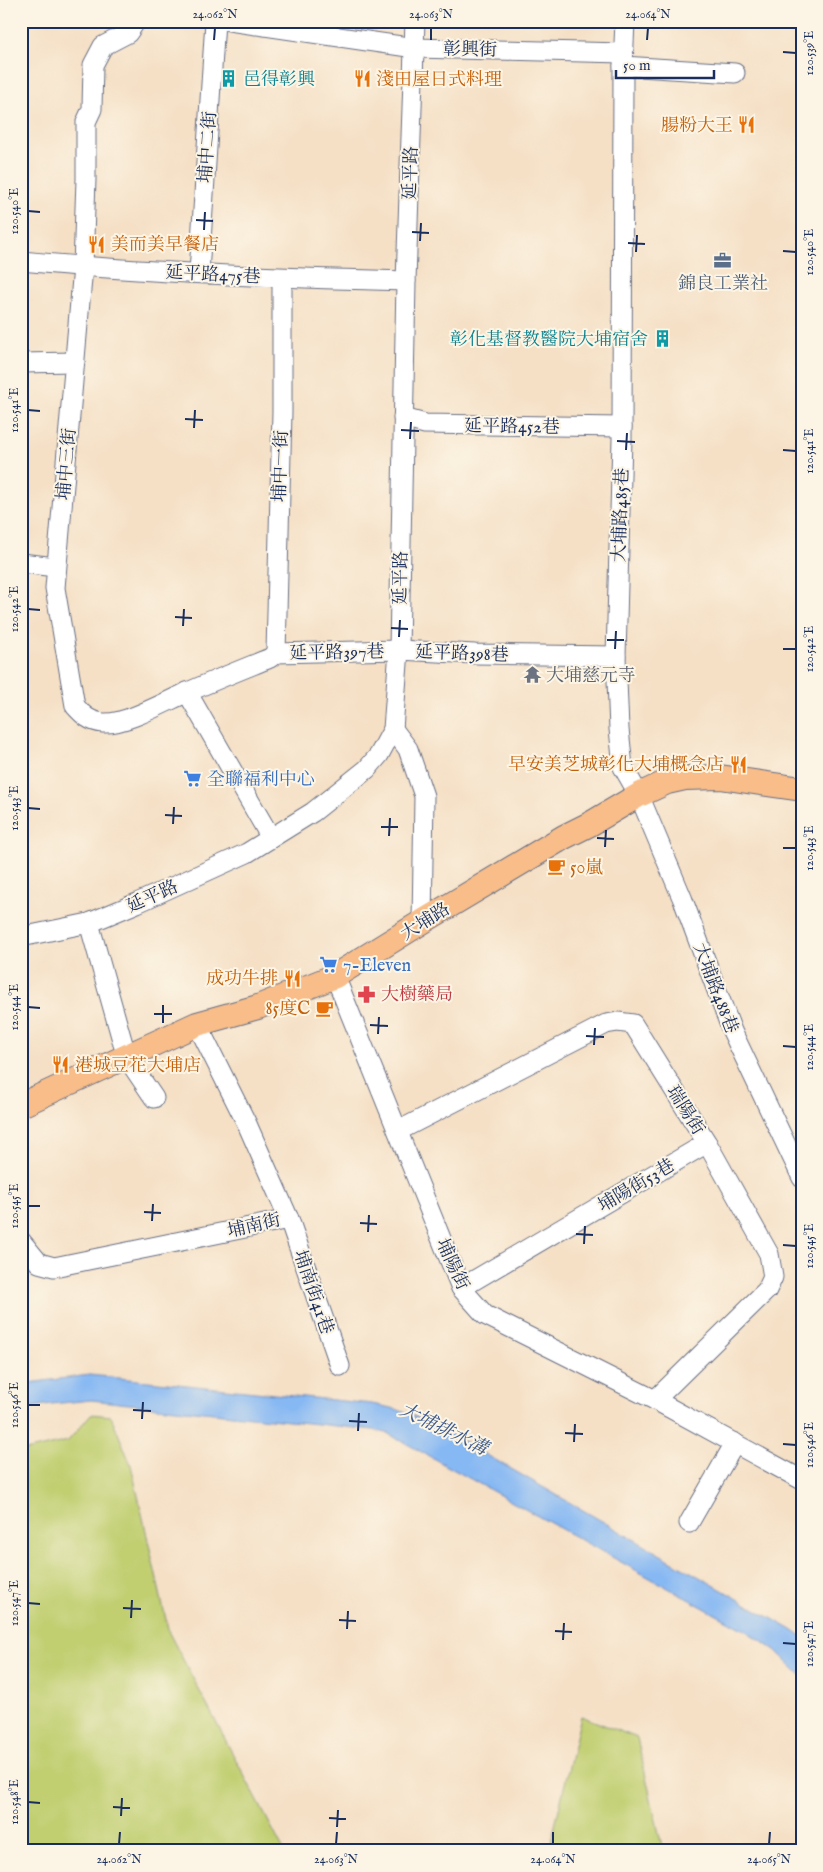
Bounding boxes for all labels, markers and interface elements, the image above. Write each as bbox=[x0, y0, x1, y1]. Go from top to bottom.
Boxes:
text: 24.062°N bbox=[192, 7, 238, 22]
text: 24.063°N bbox=[409, 7, 454, 22]
text: 24.064°N bbox=[625, 7, 671, 22]
text: 120.539°E bbox=[802, 31, 817, 75]
street label: 彰興街 bbox=[443, 39, 497, 62]
scale bar bbox=[616, 48, 713, 80]
text: 50 m bbox=[623, 56, 651, 75]
building icon: 邑得彰興 bbox=[219, 69, 239, 89]
place label: 邑得彰興 bbox=[243, 69, 315, 92]
restaurant icon: 淺田屋日式料理 bbox=[352, 69, 372, 89]
place label: 淺田屋日式料理 bbox=[376, 69, 502, 92]
street label: 埔中二街 bbox=[195, 110, 222, 184]
place label: 腸粉大王 bbox=[661, 115, 733, 138]
restaurant icon: 腸粉大王 bbox=[737, 115, 757, 135]
street label: 延平路 bbox=[399, 146, 424, 200]
text: 120.540°E bbox=[7, 188, 22, 234]
text: 120.540°E bbox=[802, 229, 817, 275]
restaurant icon: 美而美早餐店 bbox=[87, 234, 107, 254]
place label: 美而美早餐店 bbox=[111, 234, 219, 257]
office icon: 錦良工業社 bbox=[713, 250, 733, 270]
street label: 延平路475巷 bbox=[165, 262, 261, 289]
place label: 錦良工業社 bbox=[678, 273, 768, 296]
place label: 彰化基督教醫院大埔宿舍 bbox=[450, 329, 648, 352]
building icon: 彰化基督教醫院大埔宿舍 bbox=[652, 329, 672, 349]
text: 120.541°E bbox=[7, 387, 22, 433]
street label: 延平路452巷 bbox=[464, 415, 560, 440]
street label: 埔中三街 bbox=[53, 427, 82, 501]
text: 120.541°E bbox=[802, 428, 817, 474]
street label: 埔中一街 bbox=[269, 430, 294, 502]
street label: 大埔路485巷 bbox=[608, 467, 635, 563]
street label: 延平路 bbox=[390, 551, 413, 605]
text: 120.542°E bbox=[7, 586, 22, 632]
text: 120.542°E bbox=[802, 626, 817, 672]
street label: 延平路397巷 bbox=[289, 641, 385, 666]
street label: 延平路398巷 bbox=[415, 641, 509, 668]
temple icon: 大埔慈元寺 bbox=[522, 665, 542, 685]
place label: 大埔慈元寺 bbox=[546, 665, 636, 688]
place label: 早安美芝城彰化大埔概念店 bbox=[508, 754, 724, 777]
restaurant icon: 早安美芝城彰化大埔概念店 bbox=[728, 754, 748, 774]
supermarket icon: 全聯福利中心 bbox=[183, 769, 203, 789]
place label: 全聯福利中心 bbox=[207, 769, 315, 792]
text: 120.543°E bbox=[7, 785, 22, 831]
text: 120.543°E bbox=[802, 825, 817, 871]
cafe icon: 50嵐 bbox=[546, 857, 566, 877]
place label: 50嵐 bbox=[570, 857, 603, 880]
street label: 延平路 bbox=[123, 876, 182, 919]
street label: 大埔路 bbox=[397, 898, 455, 946]
street label: 大埔路488巷 bbox=[687, 940, 742, 1037]
supermarket icon: 7-Eleven bbox=[319, 955, 339, 975]
place label: 7-Eleven bbox=[343, 955, 412, 978]
place label: 成功牛排 bbox=[206, 968, 278, 991]
restaurant icon: 成功牛排 bbox=[282, 968, 302, 988]
text: 120.544°E bbox=[7, 984, 22, 1030]
pharmacy icon: 大樹藥局 bbox=[357, 984, 377, 1004]
place label: 大樹藥局 bbox=[381, 984, 453, 1007]
place label: 85度C bbox=[266, 998, 310, 1021]
cafe icon: 85度C bbox=[314, 998, 334, 1018]
text: 120.544°E bbox=[802, 1024, 817, 1070]
restaurant icon: 港城豆花大埔店 bbox=[51, 1055, 71, 1075]
place label: 港城豆花大埔店 bbox=[75, 1055, 201, 1078]
street label: 瑞陽街 bbox=[661, 1082, 709, 1140]
street label: 埔陽街53巷 bbox=[594, 1154, 679, 1218]
text: 120.545°E bbox=[7, 1183, 22, 1229]
street label: 埔南街 bbox=[225, 1209, 283, 1244]
text: 120.545°E bbox=[802, 1223, 817, 1269]
street label: 埔陽街 bbox=[430, 1235, 473, 1294]
street label: 埔南街41巷 bbox=[287, 1247, 338, 1338]
text: 120.546°E bbox=[7, 1382, 22, 1428]
water label: 大埔排水溝 bbox=[395, 1398, 494, 1463]
text: 120.546°E bbox=[802, 1422, 817, 1468]
text: 120.547°E bbox=[7, 1580, 22, 1626]
text: 120.547°E bbox=[802, 1621, 817, 1667]
text: 120.548°E bbox=[7, 1779, 22, 1825]
text: 24.062°N bbox=[96, 1852, 142, 1867]
text: 24.063°N bbox=[314, 1852, 359, 1867]
text: 24.064°N bbox=[530, 1852, 576, 1867]
text: 24.065°N bbox=[747, 1852, 792, 1867]

